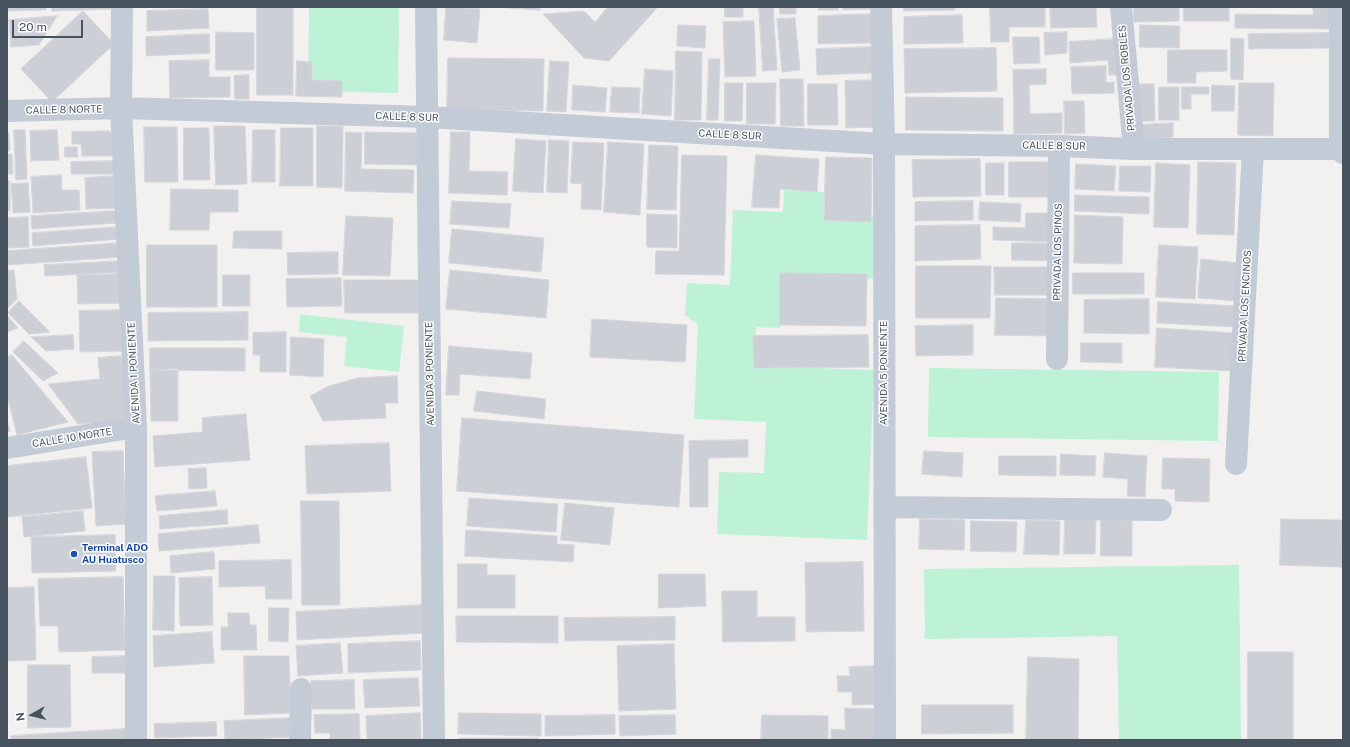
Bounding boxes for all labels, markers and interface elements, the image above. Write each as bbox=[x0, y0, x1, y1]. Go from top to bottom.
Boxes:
scale bar bbox=[14, 12, 85, 38]
text: 20 m bbox=[19, 20, 47, 34]
street label: PRIVADA LOS ROBLES bbox=[1116, 25, 1138, 131]
street label: CALLE 8 NORTE bbox=[26, 103, 102, 117]
street label: CALLE 8 SUR bbox=[375, 110, 439, 124]
street label: CALLE 8 SUR bbox=[698, 127, 762, 143]
street label: CALLE 8 SUR bbox=[1022, 139, 1086, 153]
street label: PRIVADA LOS PINOS bbox=[1051, 203, 1065, 301]
street label: PRIVADA LOS ENCINOS bbox=[1236, 250, 1254, 362]
street label: AVENIDA 5 PONIENTE bbox=[878, 321, 890, 425]
street label: AVENIDA 1 PONIENTE bbox=[125, 322, 143, 424]
street label: AVENIDA 3 PONIENTE bbox=[423, 322, 437, 426]
street label: CALLE 10 NORTE bbox=[31, 426, 113, 450]
place label: Terminal ADO AU Huatusco bbox=[82, 542, 148, 566]
marker: Terminal ADO AU Huatusco bbox=[69, 549, 79, 559]
north arrow bbox=[12, 695, 52, 735]
text: N bbox=[14, 712, 27, 722]

